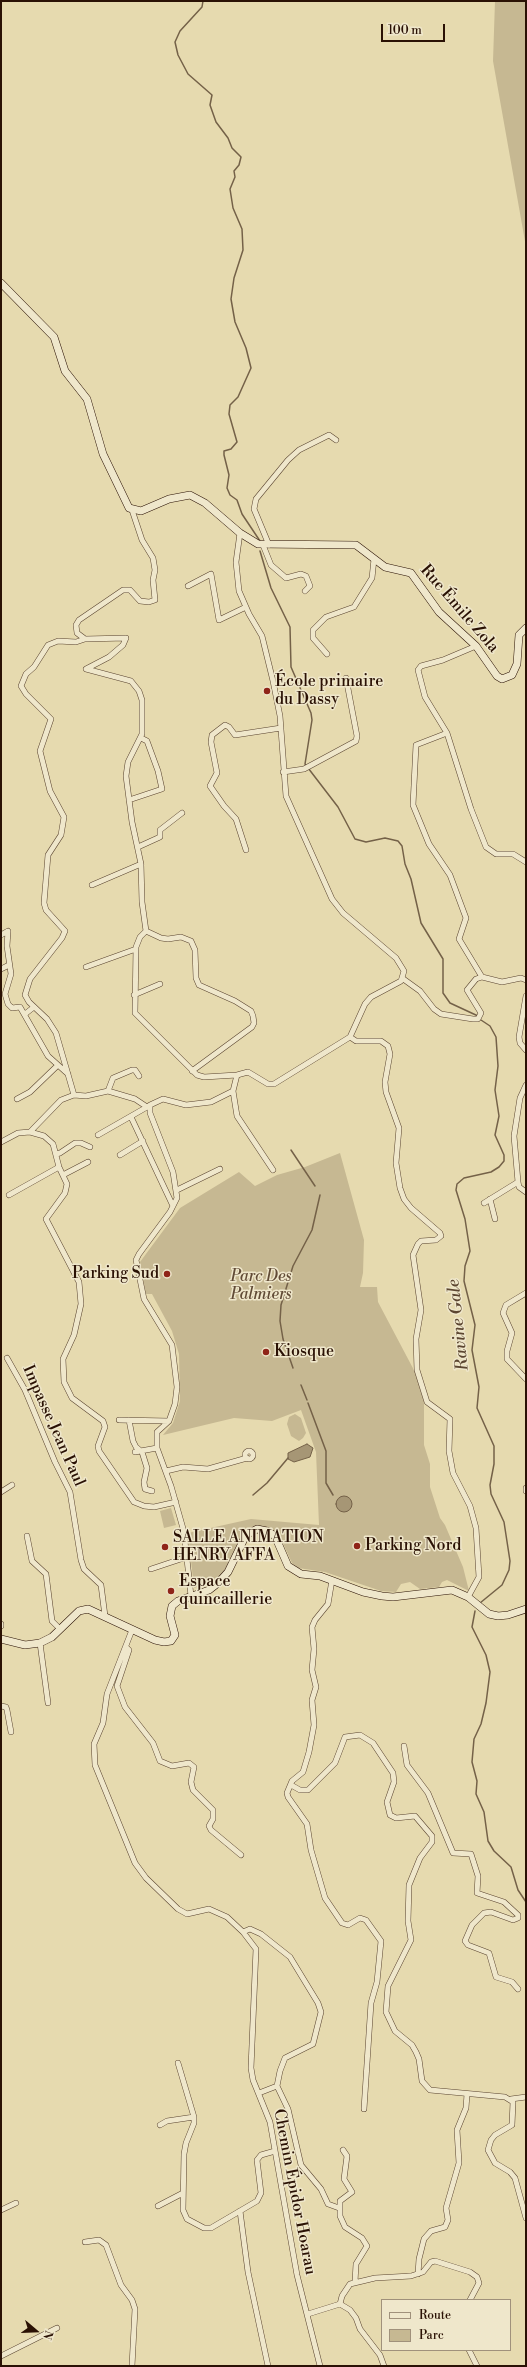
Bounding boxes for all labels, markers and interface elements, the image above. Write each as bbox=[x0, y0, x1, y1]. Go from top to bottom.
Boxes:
scale bar bbox=[383, 16, 447, 42]
text: 100 m bbox=[388, 23, 422, 38]
street label: Rue Émile Zola bbox=[416, 561, 502, 657]
place label: École primaire du Dassy bbox=[275, 672, 383, 710]
marker: École primaire du Dassy bbox=[262, 686, 272, 696]
place label: Parking Sud bbox=[72, 1264, 159, 1284]
park label: Parc Des Palmiers bbox=[230, 1267, 292, 1305]
marker: Parking Sud bbox=[162, 1269, 172, 1279]
water label: Ravine Gale bbox=[444, 1278, 474, 1372]
place label: Kiosque bbox=[274, 1342, 334, 1362]
marker: Kiosque bbox=[261, 1347, 271, 1357]
street label: Impasse Jean Paul bbox=[18, 1362, 88, 1490]
place label: SALLE ANIMATION HENRY AFFA bbox=[173, 1528, 324, 1566]
place label: Parking Nord bbox=[365, 1536, 461, 1556]
marker: Parking Nord bbox=[352, 1541, 362, 1551]
marker: SALLE ANIMATION HENRY AFFA bbox=[160, 1542, 170, 1552]
place label: Espace quincaillerie bbox=[179, 1572, 272, 1610]
marker: Espace quincaillerie bbox=[166, 1586, 176, 1596]
street label: Chemin Épidor Hoarau bbox=[268, 2107, 320, 2277]
legend bbox=[381, 2299, 511, 2351]
text: Route bbox=[419, 2308, 451, 2323]
north arrow bbox=[16, 2311, 56, 2351]
text: Parc bbox=[419, 2328, 444, 2343]
text: N bbox=[39, 2329, 55, 2341]

